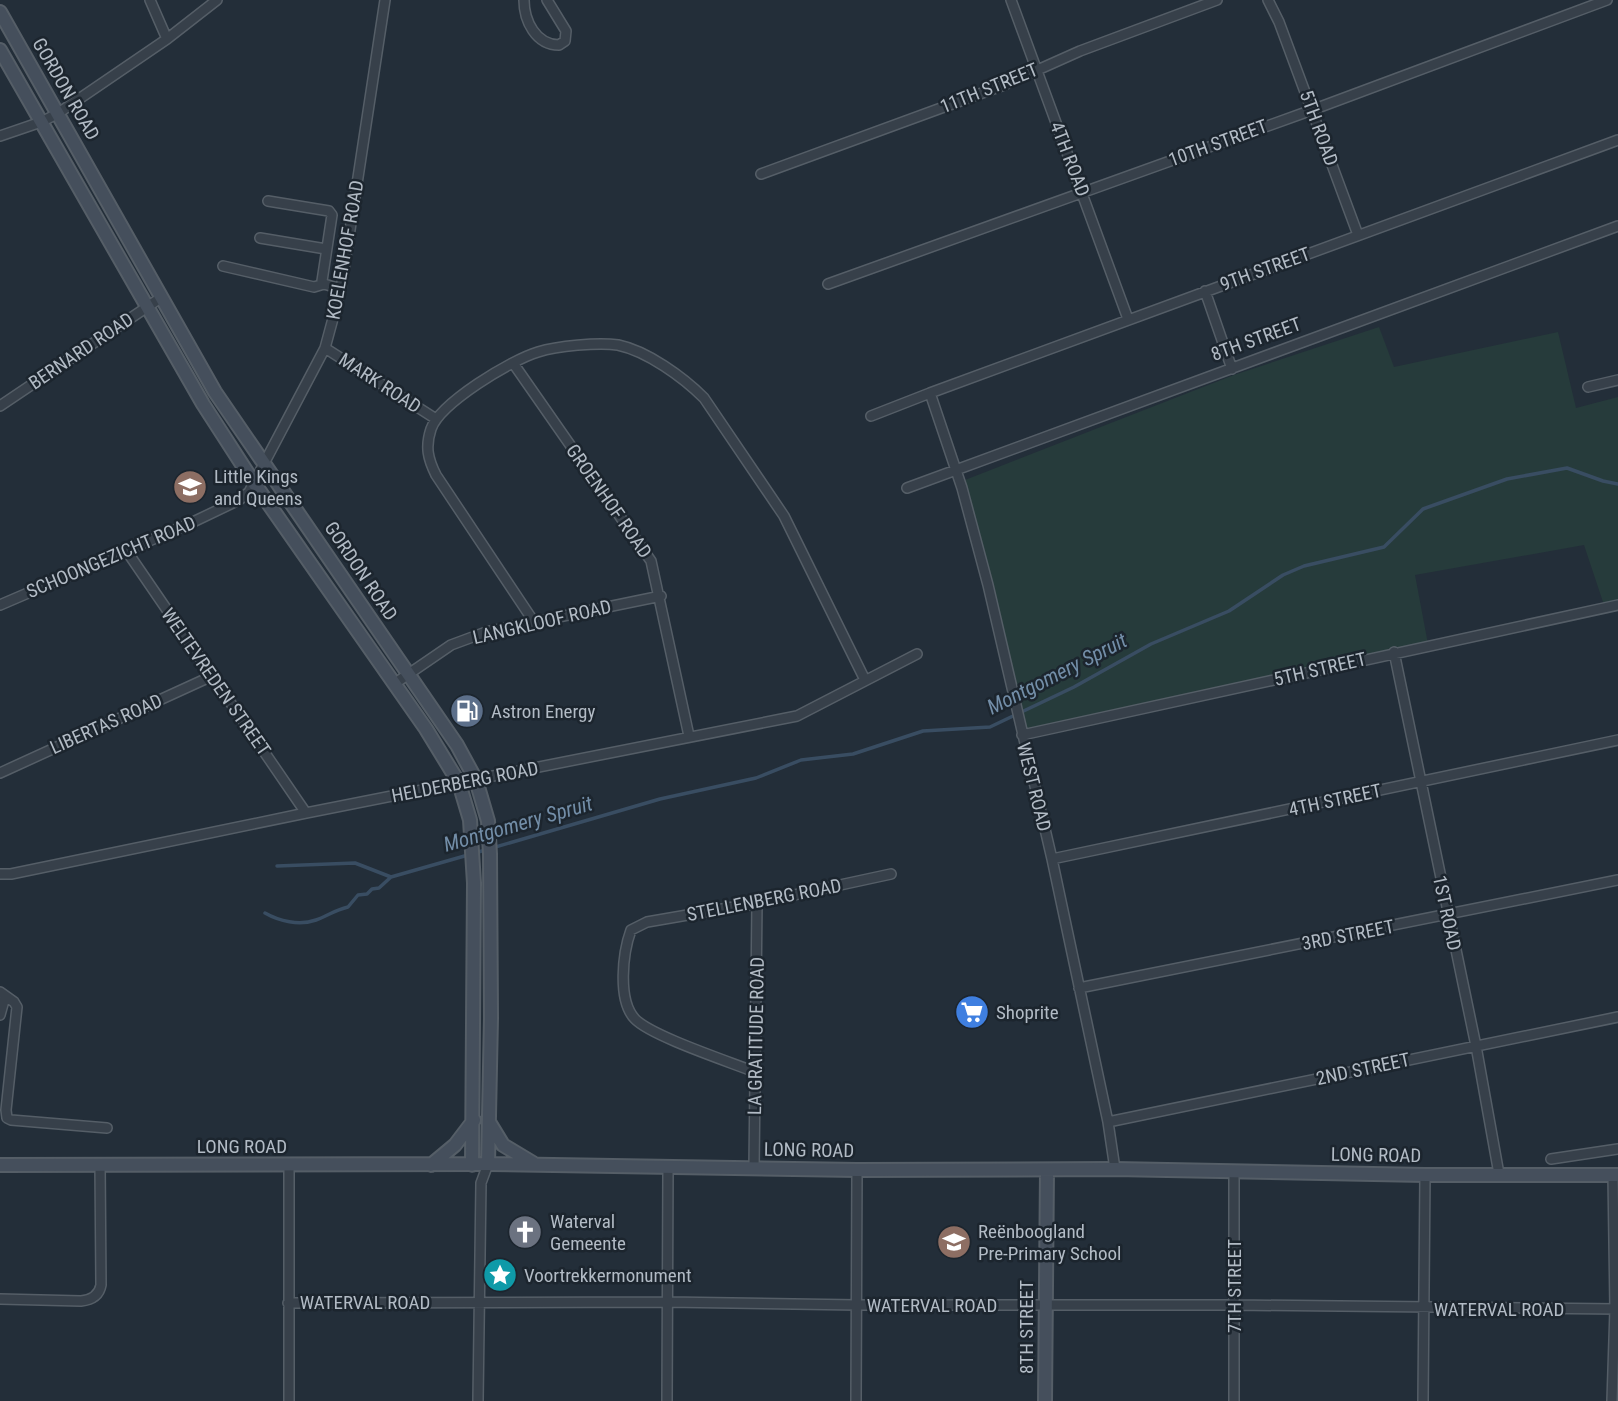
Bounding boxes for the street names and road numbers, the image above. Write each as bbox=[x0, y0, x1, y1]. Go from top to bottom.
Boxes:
street label: GORDON ROAD bbox=[27, 34, 105, 144]
street label: 11TH STREET bbox=[937, 58, 1041, 118]
street label: 5TH ROAD bbox=[1295, 87, 1343, 169]
street label: 10TH STREET bbox=[1165, 114, 1271, 172]
street label: 4TH ROAD bbox=[1045, 118, 1095, 200]
street label: KOELENHOF ROAD bbox=[321, 179, 369, 321]
street label: 9TH STREET bbox=[1217, 242, 1313, 296]
street label: BERNARD ROAD bbox=[24, 308, 138, 394]
street label: 8TH STREET bbox=[1208, 312, 1304, 366]
street label: MARK ROAD bbox=[335, 348, 425, 418]
street label: GROENHOF ROAD bbox=[561, 440, 657, 562]
street label: SCHOONGEZICHT ROAD bbox=[23, 511, 199, 603]
street label: GORDON ROAD bbox=[320, 517, 402, 625]
street label: LANGKLOOF ROAD bbox=[471, 595, 613, 649]
street label: WELTEVREDEN STREET bbox=[156, 604, 276, 760]
street label: 5TH STREET bbox=[1272, 647, 1369, 691]
street label: LIBERTAS ROAD bbox=[46, 689, 166, 759]
street label: WEST ROAD bbox=[1012, 740, 1056, 834]
street label: HELDERBERG ROAD bbox=[390, 756, 540, 808]
street label: 4TH STREET bbox=[1287, 779, 1384, 821]
street label: 1ST ROAD bbox=[1428, 873, 1466, 953]
street label: STELLENBERG ROAD bbox=[685, 874, 843, 926]
street label: 3RD STREET bbox=[1300, 915, 1396, 955]
street label: LA GRATITUDE ROAD bbox=[743, 957, 769, 1115]
street label: 2ND STREET bbox=[1314, 1048, 1412, 1090]
street label: LONG ROAD bbox=[197, 1135, 287, 1158]
street label: LONG ROAD bbox=[764, 1138, 854, 1162]
street label: LONG ROAD bbox=[1331, 1143, 1421, 1167]
street label: 7TH STREET bbox=[1223, 1239, 1246, 1333]
street label: 8TH STREET bbox=[1015, 1280, 1038, 1374]
street label: WATERVAL ROAD bbox=[300, 1291, 430, 1314]
street label: WATERVAL ROAD bbox=[867, 1294, 997, 1317]
street label: WATERVAL ROAD bbox=[1434, 1298, 1564, 1321]

